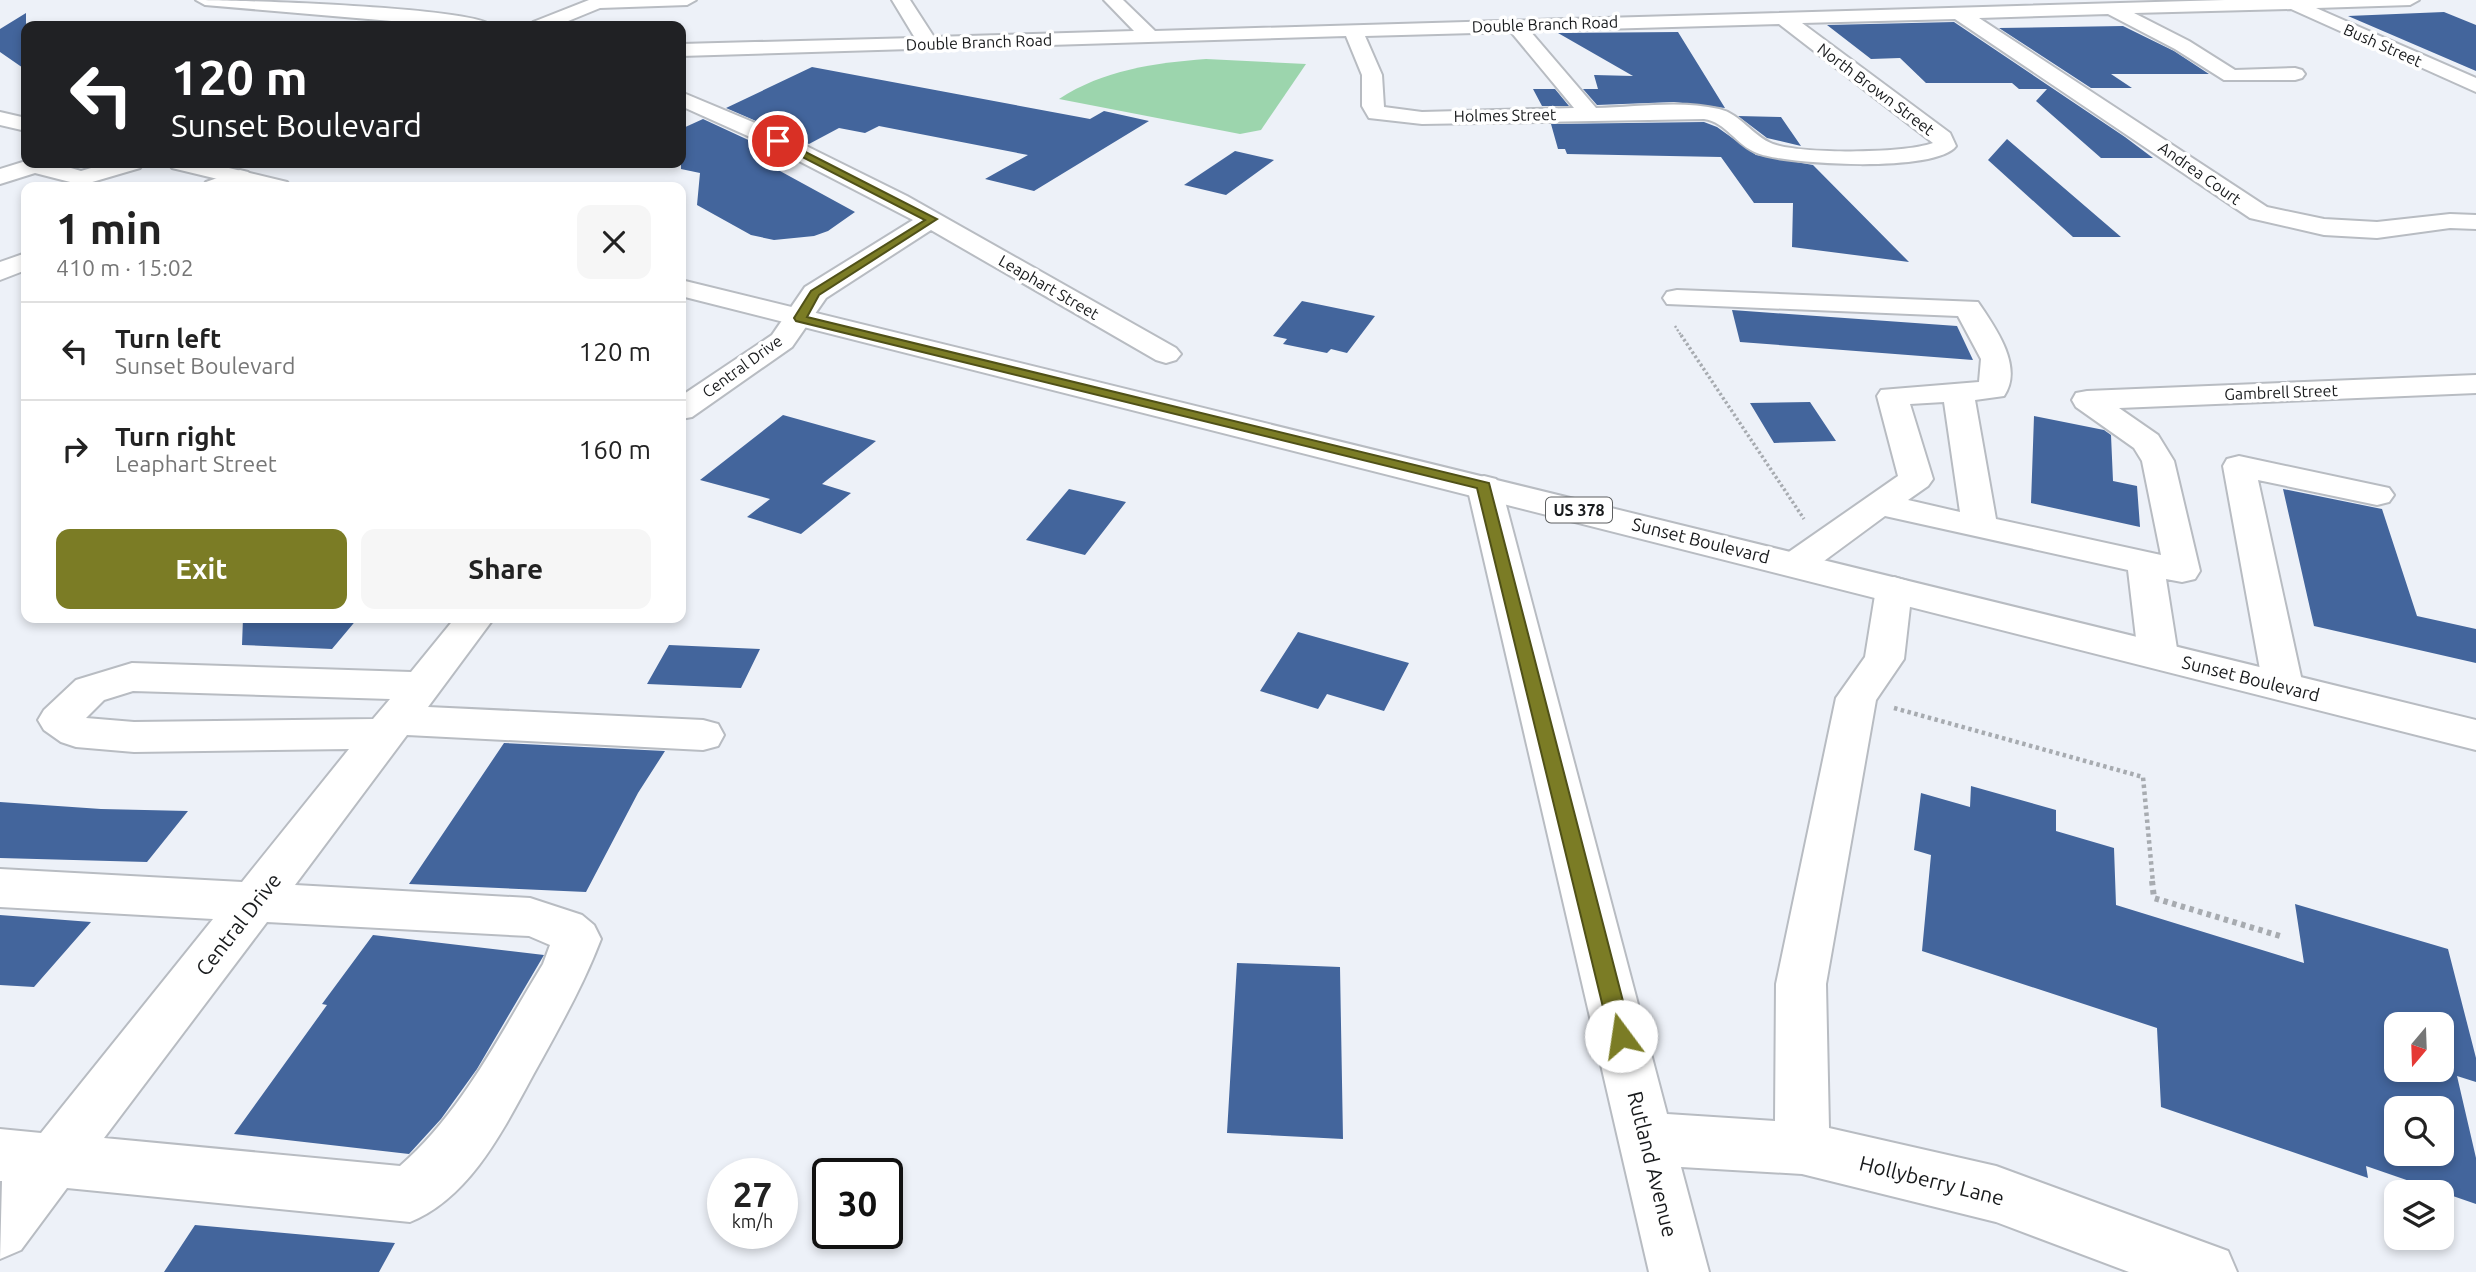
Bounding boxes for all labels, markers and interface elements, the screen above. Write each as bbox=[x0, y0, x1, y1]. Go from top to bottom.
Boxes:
street label: Double Branch Road bbox=[1471, 12, 1619, 36]
street label: Bush Street bbox=[2341, 20, 2426, 71]
street label: Double Branch Road bbox=[905, 30, 1053, 54]
street label: North Brown Street bbox=[1814, 39, 1938, 139]
icon: left bbox=[56, 49, 147, 140]
text: 120 m bbox=[171, 49, 308, 104]
street label: Holmes Street bbox=[1454, 105, 1557, 125]
text: Sunset Boulevard bbox=[171, 107, 422, 143]
pin bbox=[748, 111, 808, 171]
icon: arrive bbox=[759, 122, 797, 160]
street label: Andrea Court bbox=[2155, 138, 2245, 208]
text: 1 min bbox=[56, 205, 162, 252]
button: close bbox=[577, 205, 651, 279]
street label: Leaphart Street bbox=[996, 251, 1103, 323]
text: 410 m · 15:02 bbox=[56, 255, 194, 280]
text: Turn left bbox=[115, 324, 221, 353]
street label: Central Drive bbox=[699, 331, 785, 401]
icon: left bbox=[56, 332, 94, 370]
text: 120 m bbox=[579, 337, 651, 366]
text: Sunset Boulevard bbox=[115, 353, 295, 378]
street label: Gambrell Street bbox=[2224, 381, 2339, 403]
text: Turn right bbox=[115, 422, 236, 451]
icon: right bbox=[56, 430, 94, 468]
text: 160 m bbox=[579, 435, 651, 464]
text: Leaphart Street bbox=[115, 451, 277, 476]
road number: US 378 bbox=[1546, 498, 1612, 523]
street label: Sunset Boulevard bbox=[1630, 513, 1772, 567]
button: Exit bbox=[56, 529, 347, 609]
button: Share bbox=[361, 529, 651, 609]
street label: Sunset Boulevard bbox=[2180, 651, 2322, 705]
street label: Central Drive bbox=[191, 868, 285, 980]
position arrow bbox=[1584, 999, 1658, 1073]
north arrow bbox=[2384, 1012, 2454, 1082]
map controls bbox=[2384, 1012, 2454, 1250]
street label: Rutland Avenue bbox=[1623, 1089, 1683, 1239]
button: search bbox=[2384, 1096, 2454, 1166]
street label: Hollyberry Lane bbox=[1857, 1150, 2007, 1210]
speed limit sign: 30 bbox=[812, 1158, 903, 1249]
text: 27 bbox=[733, 1174, 772, 1214]
button: layers bbox=[2384, 1180, 2454, 1250]
text: km/h bbox=[732, 1211, 773, 1231]

